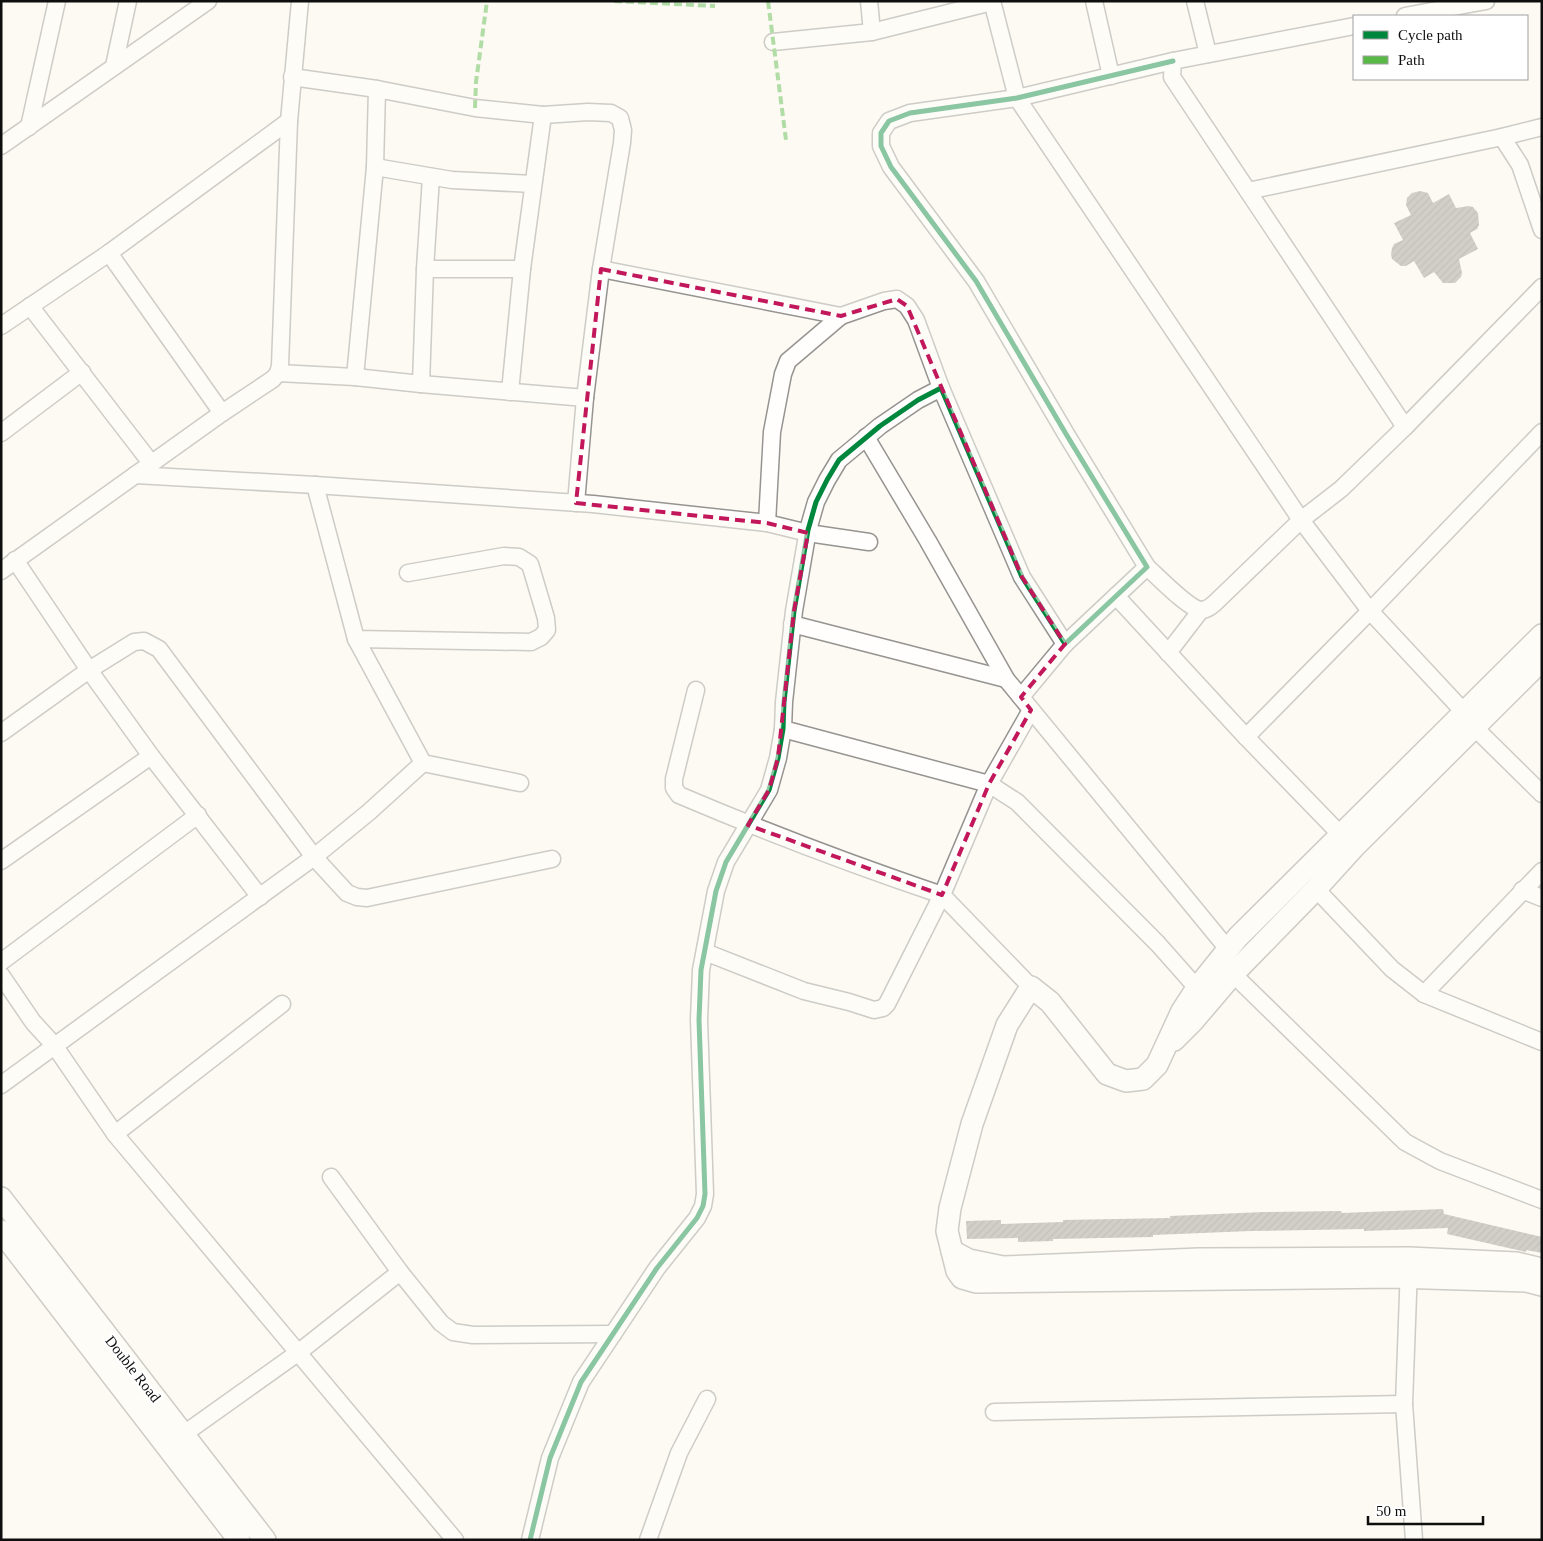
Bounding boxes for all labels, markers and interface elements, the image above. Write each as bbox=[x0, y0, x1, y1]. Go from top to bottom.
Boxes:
legend bbox=[1353, 15, 1528, 80]
text: Cycle path bbox=[1398, 27, 1463, 43]
text: Path bbox=[1398, 52, 1425, 68]
street label: Double Road bbox=[102, 1333, 164, 1406]
scale bar bbox=[1368, 1494, 1483, 1526]
text: 50 m bbox=[1376, 1503, 1407, 1519]

